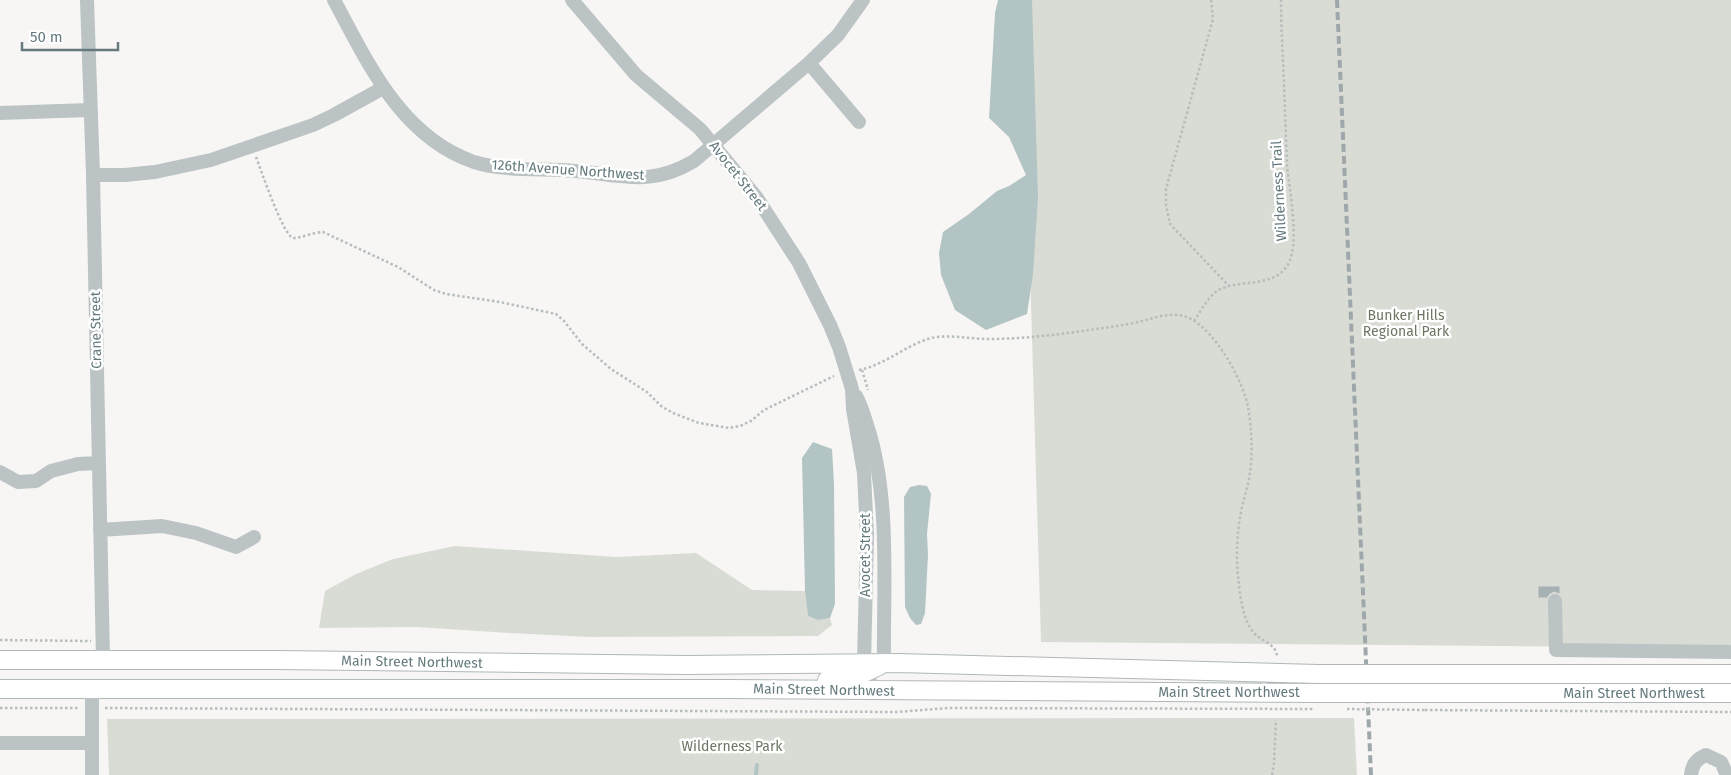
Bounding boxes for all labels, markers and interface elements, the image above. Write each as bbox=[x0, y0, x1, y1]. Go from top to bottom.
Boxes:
scale bar bbox=[22, 20, 119, 52]
text: 50 m bbox=[30, 28, 63, 46]
street label: Avocet Street bbox=[705, 138, 771, 215]
street label: Wilderness Trail bbox=[1268, 140, 1290, 242]
street label: 126th Avenue Northwest bbox=[491, 156, 646, 184]
street label: Crane Street bbox=[87, 290, 105, 369]
park label: Bunker Hills Regional Park bbox=[1363, 307, 1450, 340]
street label: Avocet Street bbox=[857, 512, 874, 597]
street label: Main Street Northwest bbox=[341, 652, 484, 672]
street label: Main Street Northwest bbox=[753, 680, 896, 700]
street label: Main Street Northwest bbox=[1158, 684, 1301, 701]
street label: Main Street Northwest bbox=[1563, 685, 1706, 702]
park label: Wilderness Park bbox=[682, 738, 783, 755]

